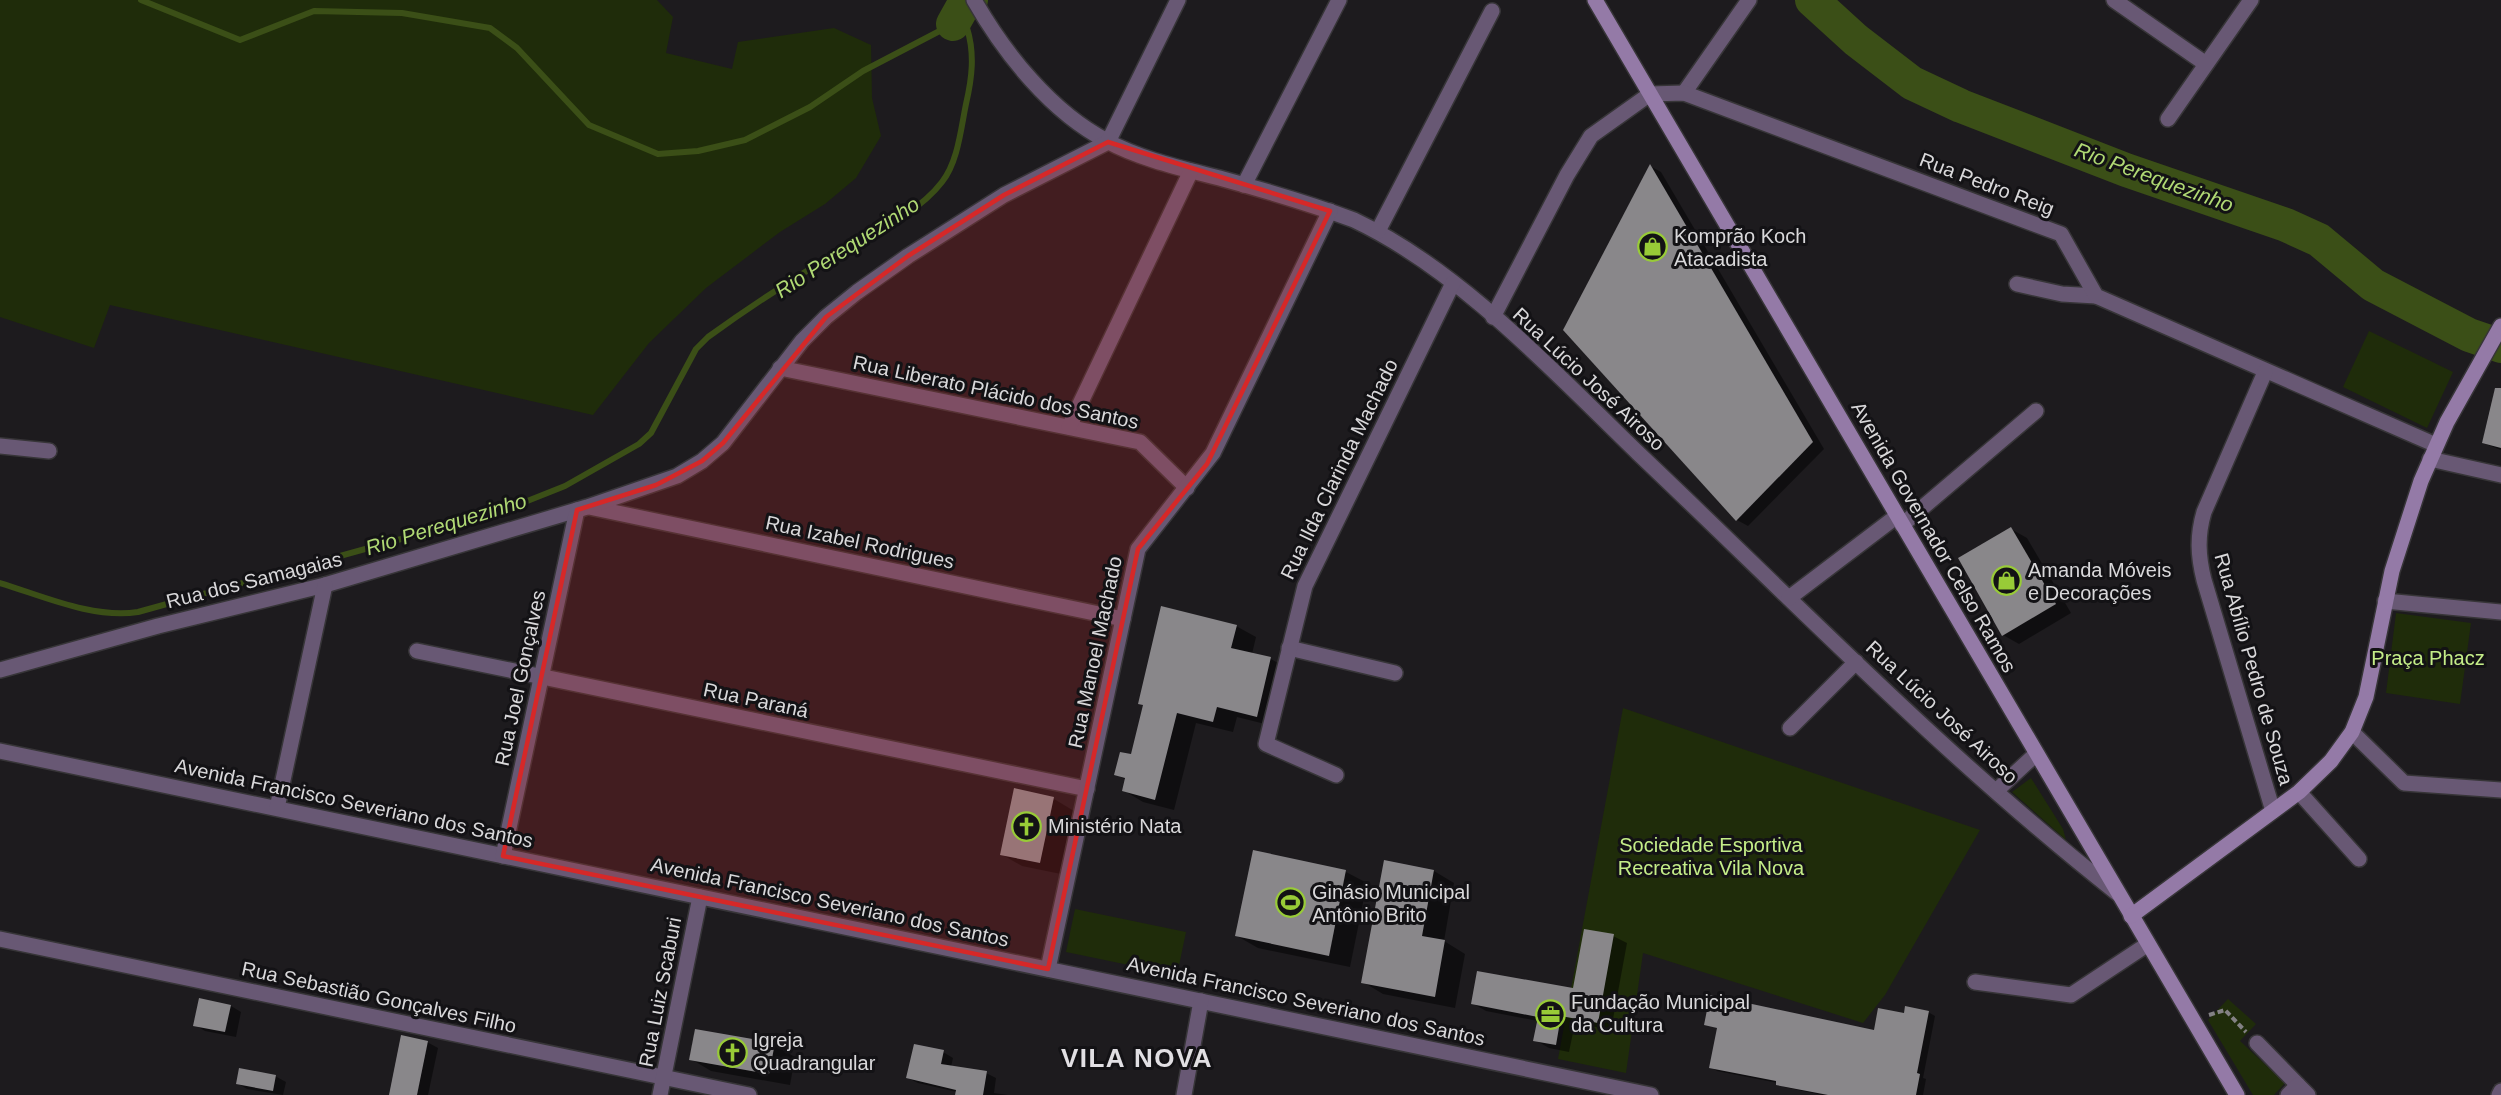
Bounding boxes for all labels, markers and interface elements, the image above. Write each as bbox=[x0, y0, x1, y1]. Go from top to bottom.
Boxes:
water label: Rio Perequezinho bbox=[2072, 138, 2237, 216]
street label: Rua Pedro Reig bbox=[1917, 148, 2057, 220]
water label: Rio Perequezinho bbox=[771, 192, 924, 302]
place label: Komprão Koch Atacadista bbox=[1674, 225, 1806, 270]
shop icon: Komprão Koch Atacadista bbox=[1637, 231, 1669, 263]
street label: Rua Lúcio José Airoso bbox=[1509, 303, 1669, 455]
street label: Rua Liberato Plácido dos Santos bbox=[851, 351, 1141, 433]
street label: Rua Ilda Clarinda Machado bbox=[1276, 355, 1402, 583]
street label: Avenida Governador Celso Ramos bbox=[1847, 398, 2021, 676]
water label: Rio Perequezinho bbox=[363, 489, 529, 559]
street label: Rua Izabel Rodrigues bbox=[764, 511, 956, 573]
street label: Rua dos Samagaias bbox=[164, 548, 344, 612]
street label: Rua Abílio Pedro de Souza bbox=[2210, 551, 2298, 788]
street label: Rua Manoel Machado bbox=[1064, 554, 1126, 750]
place label: Amanda Móveis e Decorações bbox=[2028, 559, 2171, 604]
shop icon: Amanda Móveis e Decorações bbox=[1991, 565, 2023, 597]
street label: Rua Joel Gonçalves bbox=[491, 588, 549, 768]
street label: Rua Lúcio José Airoso bbox=[1862, 636, 2022, 788]
park label: Praça Phacz bbox=[2371, 647, 2485, 669]
street label: Rua Paraná bbox=[702, 678, 811, 722]
street label: Avenida Francisco Severiano dos Santos bbox=[173, 754, 535, 852]
church icon: Ministério Nata bbox=[1011, 810, 1043, 842]
place label: Ministério Nata bbox=[1048, 815, 1182, 837]
park label: Sociedade Esportiva Recreativa Vila Nova bbox=[1618, 834, 1805, 879]
street label: Avenida Francisco Severiano dos Santos bbox=[649, 853, 1011, 951]
place label: Ginásio Municipal Antônio Brito bbox=[1312, 881, 1470, 926]
sports icon: Ginásio Municipal Antônio Brito bbox=[1275, 887, 1307, 919]
street label: Rua Luiz Scaburi bbox=[635, 915, 685, 1069]
street label: Avenida Francisco Severiano dos Santos bbox=[1125, 952, 1487, 1050]
street label: Rua Sebastião Gonçalves Filho bbox=[240, 957, 518, 1037]
place label: Fundação Municipal da Cultura bbox=[1571, 991, 1750, 1036]
office icon: Fundação Municipal da Cultura bbox=[1534, 998, 1566, 1030]
place label: Igreja Quadrangular bbox=[753, 1029, 876, 1074]
church icon: Igreja Quadrangular bbox=[716, 1036, 748, 1068]
district label: VILA NOVA bbox=[1061, 1043, 1213, 1073]

